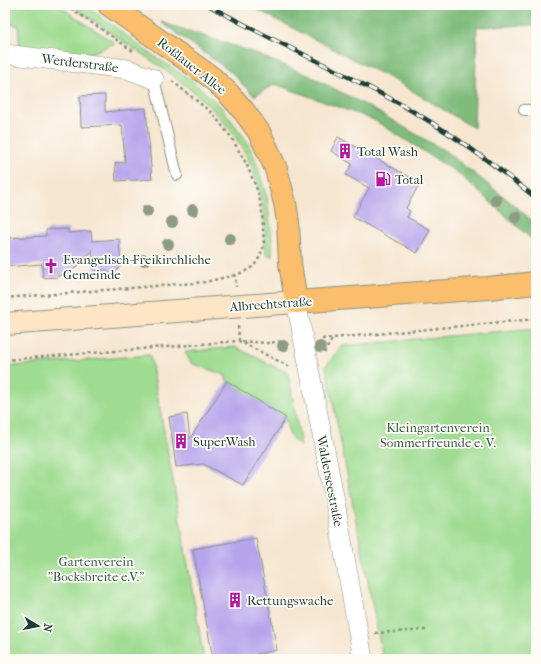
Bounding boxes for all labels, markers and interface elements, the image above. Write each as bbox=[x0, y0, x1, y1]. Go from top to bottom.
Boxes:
street label: Roßlauer Allee bbox=[155, 35, 230, 98]
street label: Werderstraße bbox=[40, 51, 120, 75]
building icon: Total Wash bbox=[336, 142, 354, 160]
place label: Total Wash bbox=[357, 144, 419, 159]
fuel station icon: Total bbox=[374, 170, 392, 188]
place label: Total bbox=[395, 172, 424, 187]
place label: Evangelisch-Freikirchliche Gemeinde bbox=[63, 252, 212, 282]
church icon: Evangelisch-Freikirchliche Gemeinde bbox=[42, 257, 60, 275]
street label: Albrechtstraße bbox=[228, 294, 313, 314]
park label: Kleingartenverein Sommerfreunde e. V. bbox=[380, 420, 496, 450]
building icon: SuperWash bbox=[172, 432, 190, 450]
street label: Walderseestraße bbox=[314, 433, 346, 528]
place label: SuperWash bbox=[193, 434, 256, 449]
park label: Gartenverein "Bocksbreite e.V." bbox=[48, 554, 144, 584]
building icon: Rettungswache bbox=[226, 591, 244, 609]
place label: Rettungswache bbox=[247, 593, 334, 608]
north arrow bbox=[18, 606, 58, 646]
text: N bbox=[40, 622, 54, 634]

